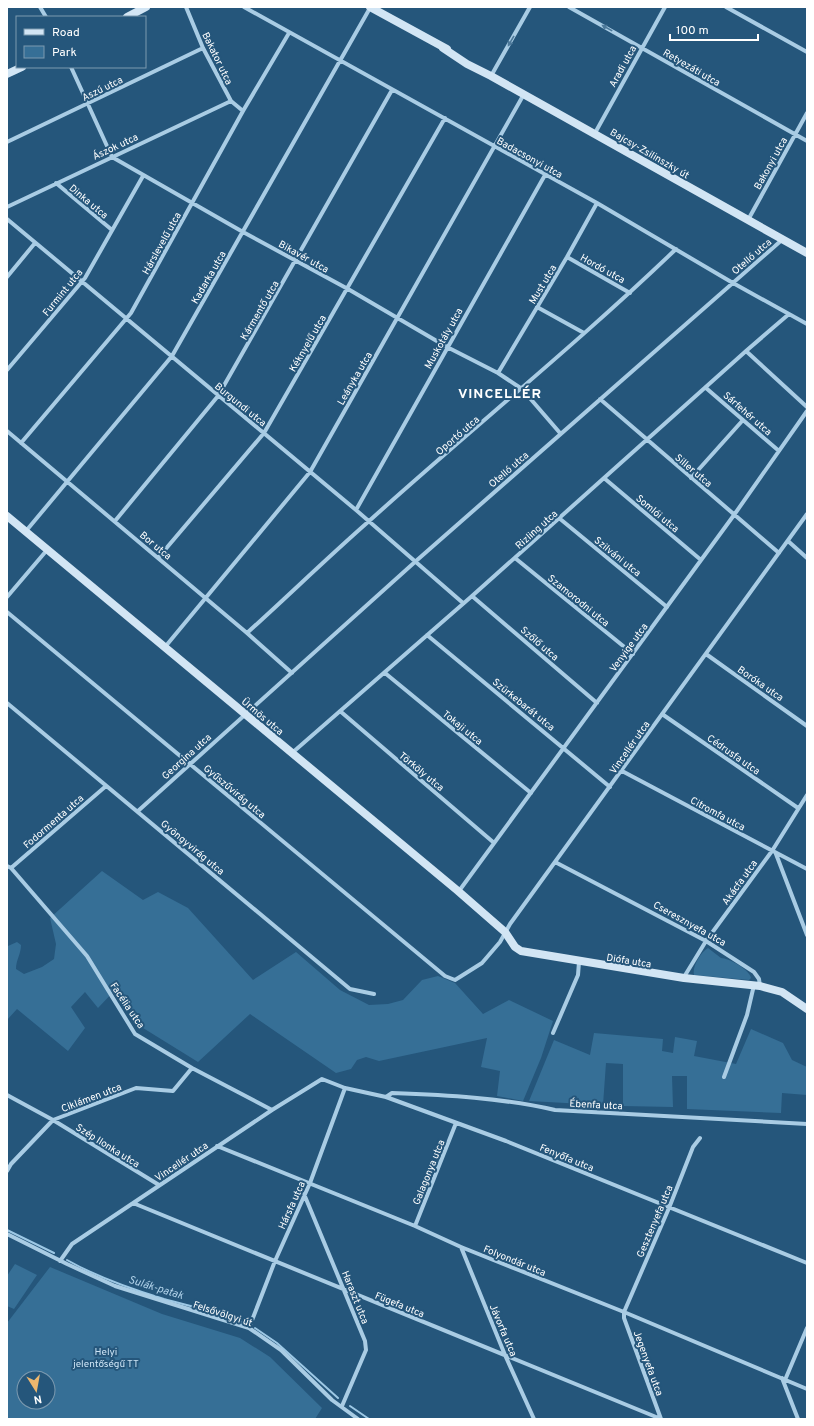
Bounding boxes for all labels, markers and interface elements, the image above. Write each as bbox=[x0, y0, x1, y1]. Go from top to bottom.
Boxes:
legend bbox=[16, 16, 146, 68]
scale bar bbox=[670, 16, 758, 42]
text: 100 m bbox=[676, 23, 709, 39]
text: Road bbox=[52, 25, 80, 41]
one-way arrow bbox=[601, 25, 613, 32]
street label: Bakator utca bbox=[198, 30, 235, 87]
one-way arrow bbox=[508, 35, 515, 47]
street label: Aradi utca bbox=[607, 44, 640, 90]
text: Park bbox=[52, 45, 77, 61]
street label: Retyezáti utca bbox=[660, 47, 722, 90]
street label: Aszú utca bbox=[80, 74, 125, 105]
street label: Bajcsy-Zsilinszky út bbox=[607, 126, 691, 182]
street label: Ászok utca bbox=[91, 131, 141, 164]
street label: Badacsonyi utca bbox=[494, 135, 565, 182]
street label: Bakonyi utca bbox=[752, 135, 791, 192]
street label: Dinka utca bbox=[66, 182, 110, 222]
street label: Hárslevelű utca bbox=[140, 210, 185, 277]
street label: Otelló utca bbox=[729, 236, 775, 278]
street label: Bikavér utca bbox=[276, 238, 331, 276]
street label: Kadarka utca bbox=[189, 249, 230, 306]
street label: Hordó utca bbox=[578, 252, 627, 287]
street label: Must utca bbox=[526, 263, 560, 307]
street label: Furmint utca bbox=[40, 267, 86, 319]
street label: Kármentő utca bbox=[238, 279, 283, 343]
street label: Muskotály utca bbox=[422, 306, 466, 371]
street label: Kéknyelű utca bbox=[287, 313, 330, 374]
street label: Leányka utca bbox=[335, 350, 376, 408]
street label: Burgundi utca bbox=[211, 380, 269, 430]
district label: VINCELLÉR bbox=[458, 385, 542, 403]
street label: Sárfehér utca bbox=[720, 389, 774, 439]
street label: Oportó utca bbox=[433, 414, 483, 459]
street label: Otelló utca bbox=[486, 449, 532, 491]
street label: Siller utca bbox=[672, 452, 714, 491]
street label: Somlói utca bbox=[633, 492, 681, 536]
street label: Rizling utca bbox=[513, 508, 561, 553]
street label: Bor utca bbox=[136, 529, 174, 563]
street label: Szilváni utca bbox=[591, 534, 643, 580]
street label: Szamorodni utca bbox=[545, 572, 612, 630]
street label: Venyige utca bbox=[607, 621, 651, 675]
street label: Szőlő utca bbox=[517, 624, 561, 664]
street label: Boróka utca bbox=[734, 664, 786, 705]
street label: Szürkebarát utca bbox=[489, 676, 557, 734]
street label: Ürmös utca bbox=[238, 696, 286, 739]
street label: Tokaji utca bbox=[439, 708, 485, 748]
street label: Vincellér utca bbox=[607, 719, 653, 777]
street label: Georgina utca bbox=[159, 731, 215, 783]
street label: Cédrusfa utca bbox=[704, 732, 762, 778]
street label: Törköly utca bbox=[396, 749, 446, 795]
street label: Gyűszűvirág utca bbox=[200, 762, 268, 822]
street label: Fodormenta utca bbox=[21, 792, 87, 852]
street label: Citromfa utca bbox=[688, 794, 747, 834]
street label: Gyöngyvirág utca bbox=[158, 818, 227, 879]
street label: Akácfa utca bbox=[719, 858, 761, 908]
street label: Cseresznyefa utca bbox=[651, 899, 728, 950]
street label: Diófa utca bbox=[605, 952, 652, 971]
street label: Facélia utca bbox=[107, 980, 147, 1031]
street label: Ciklámen utca bbox=[59, 1081, 124, 1116]
street label: Ébenfa utca bbox=[569, 1098, 623, 1113]
street label: Szép Ilonka utca bbox=[73, 1121, 142, 1171]
street label: Galagonya utca bbox=[410, 1138, 448, 1207]
street label: Vincellér utca bbox=[153, 1140, 211, 1185]
street label: Fenyőfa utca bbox=[537, 1142, 595, 1175]
street label: Hársfa utca bbox=[276, 1180, 309, 1232]
street label: Gesztenyefa utca bbox=[634, 1183, 676, 1260]
street label: Folyondár utca bbox=[481, 1243, 548, 1280]
street label: Haraszt utca bbox=[338, 1269, 371, 1326]
water label: Sulák-patak bbox=[127, 1273, 185, 1303]
street label: Fügefa utca bbox=[373, 1290, 426, 1321]
street label: Felsővölgyi út bbox=[191, 1299, 254, 1330]
street label: Jávorfa utca bbox=[486, 1303, 519, 1359]
street label: Jegenyefa utca bbox=[630, 1329, 665, 1398]
park label: Helyi jelentőségű TT bbox=[72, 1346, 139, 1371]
north arrow bbox=[16, 1370, 56, 1410]
text: N bbox=[33, 1391, 43, 1406]

